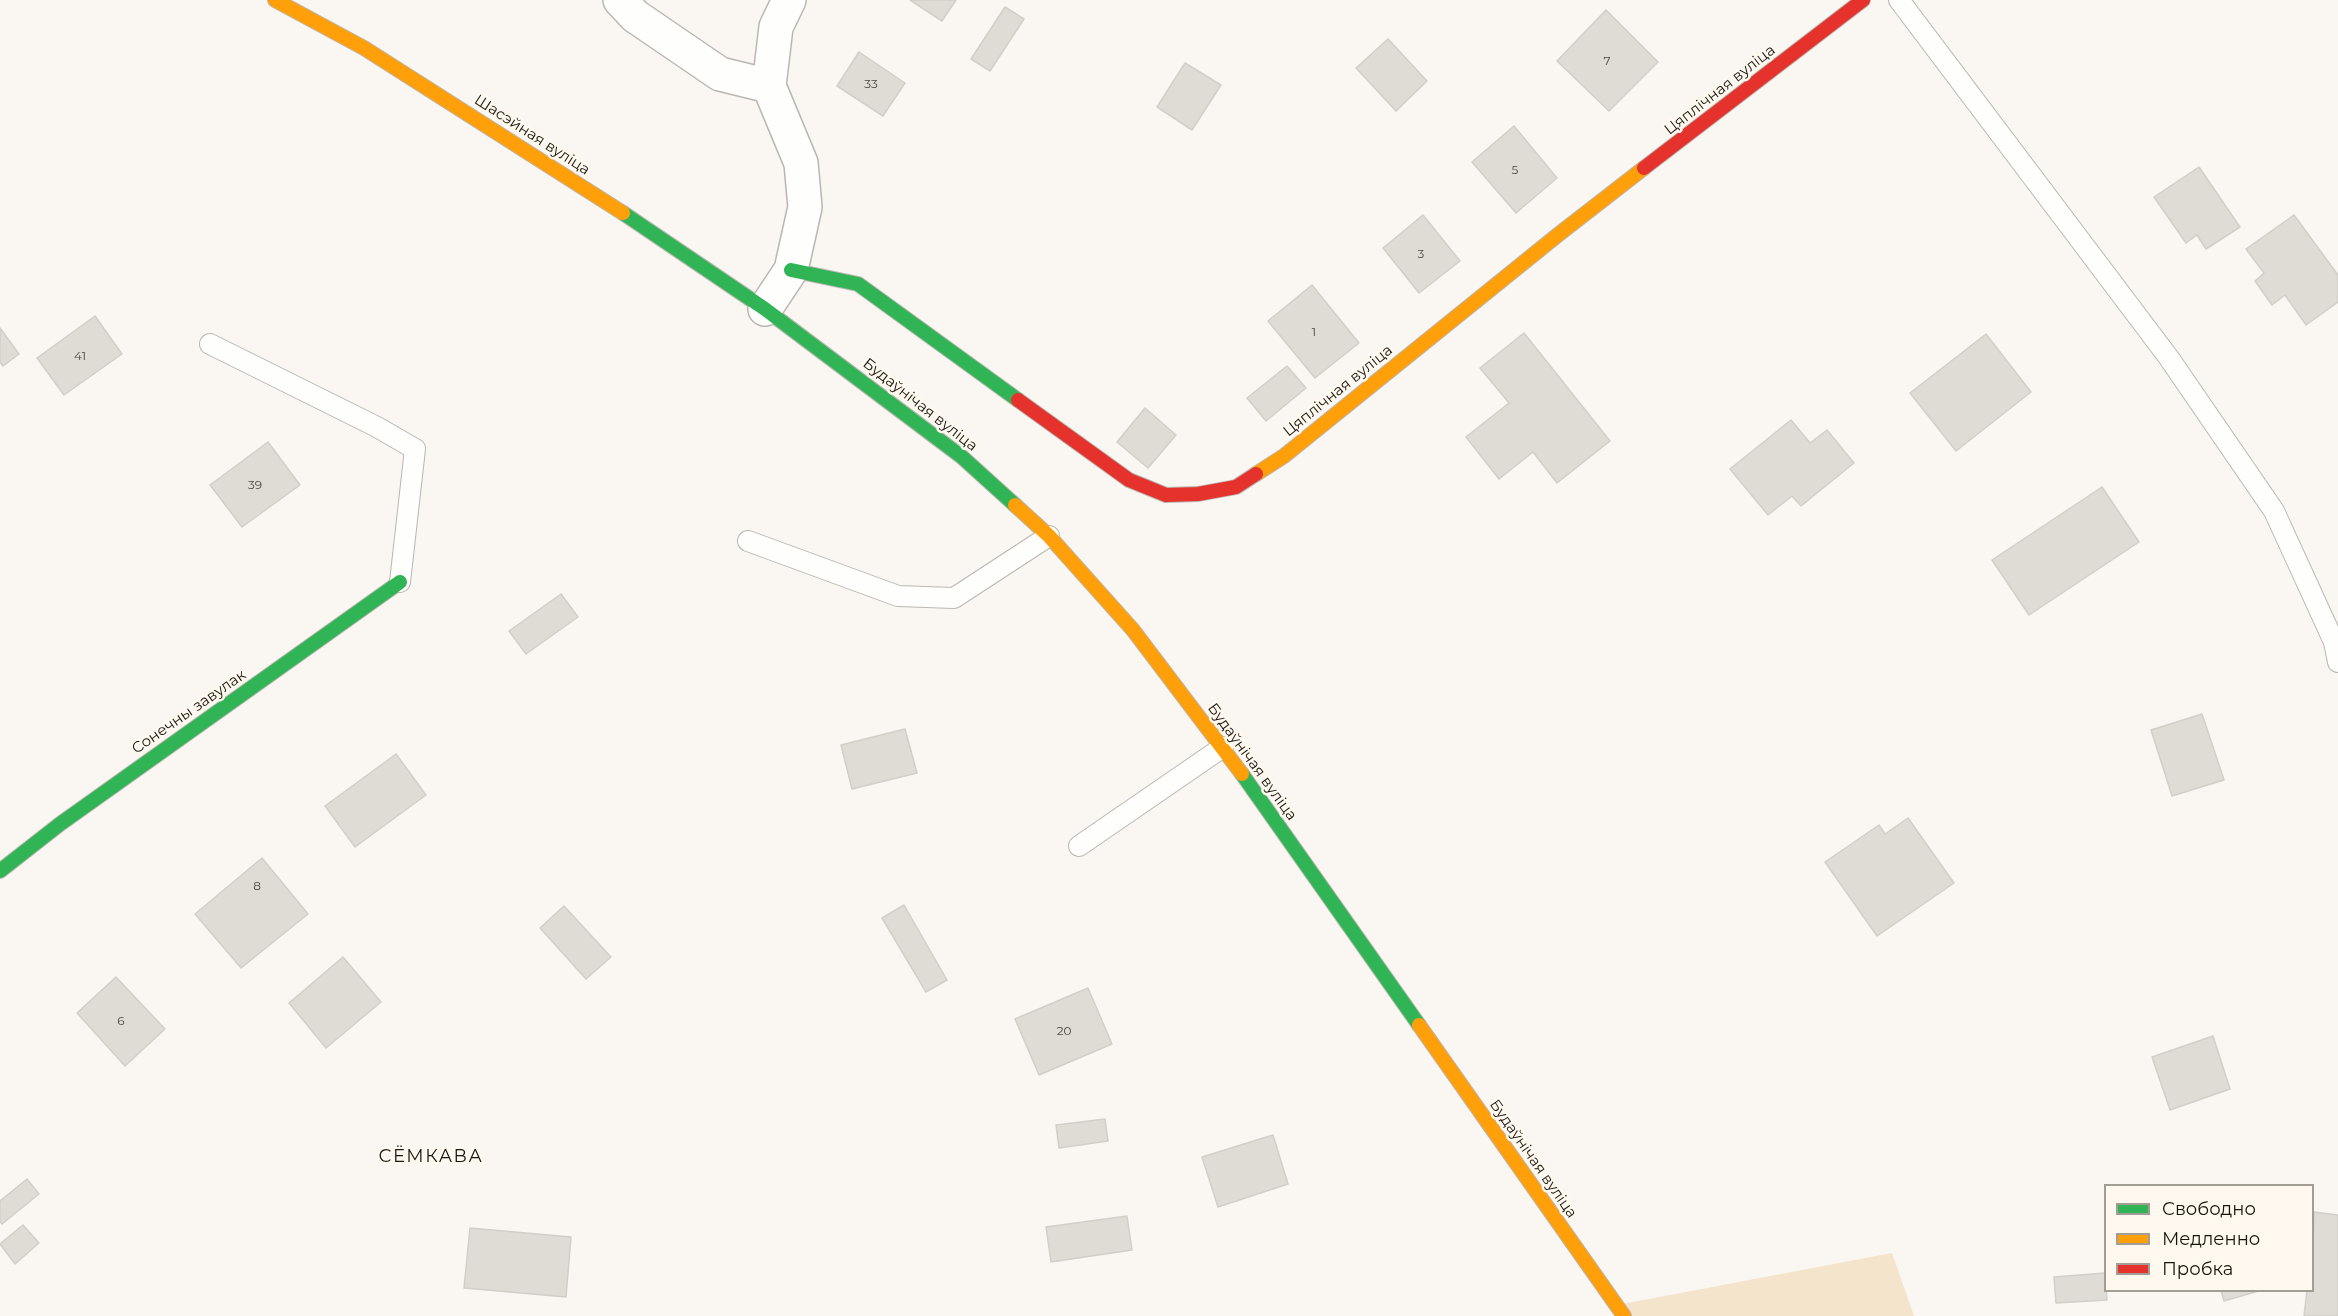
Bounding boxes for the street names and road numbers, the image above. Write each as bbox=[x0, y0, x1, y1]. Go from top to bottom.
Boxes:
street label: Цяплічная вуліца bbox=[1661, 41, 1779, 139]
street label: Шасэйная вуліца bbox=[471, 91, 593, 179]
street label: Цяплічная вуліца bbox=[1280, 341, 1396, 441]
street label: Будаўнічая вуліца bbox=[859, 355, 981, 455]
street label: Сонечны завулак bbox=[129, 666, 249, 758]
street label: Будаўнічая вуліца bbox=[1203, 700, 1301, 824]
street label: Будаўнічая вуліца bbox=[1485, 1096, 1581, 1222]

